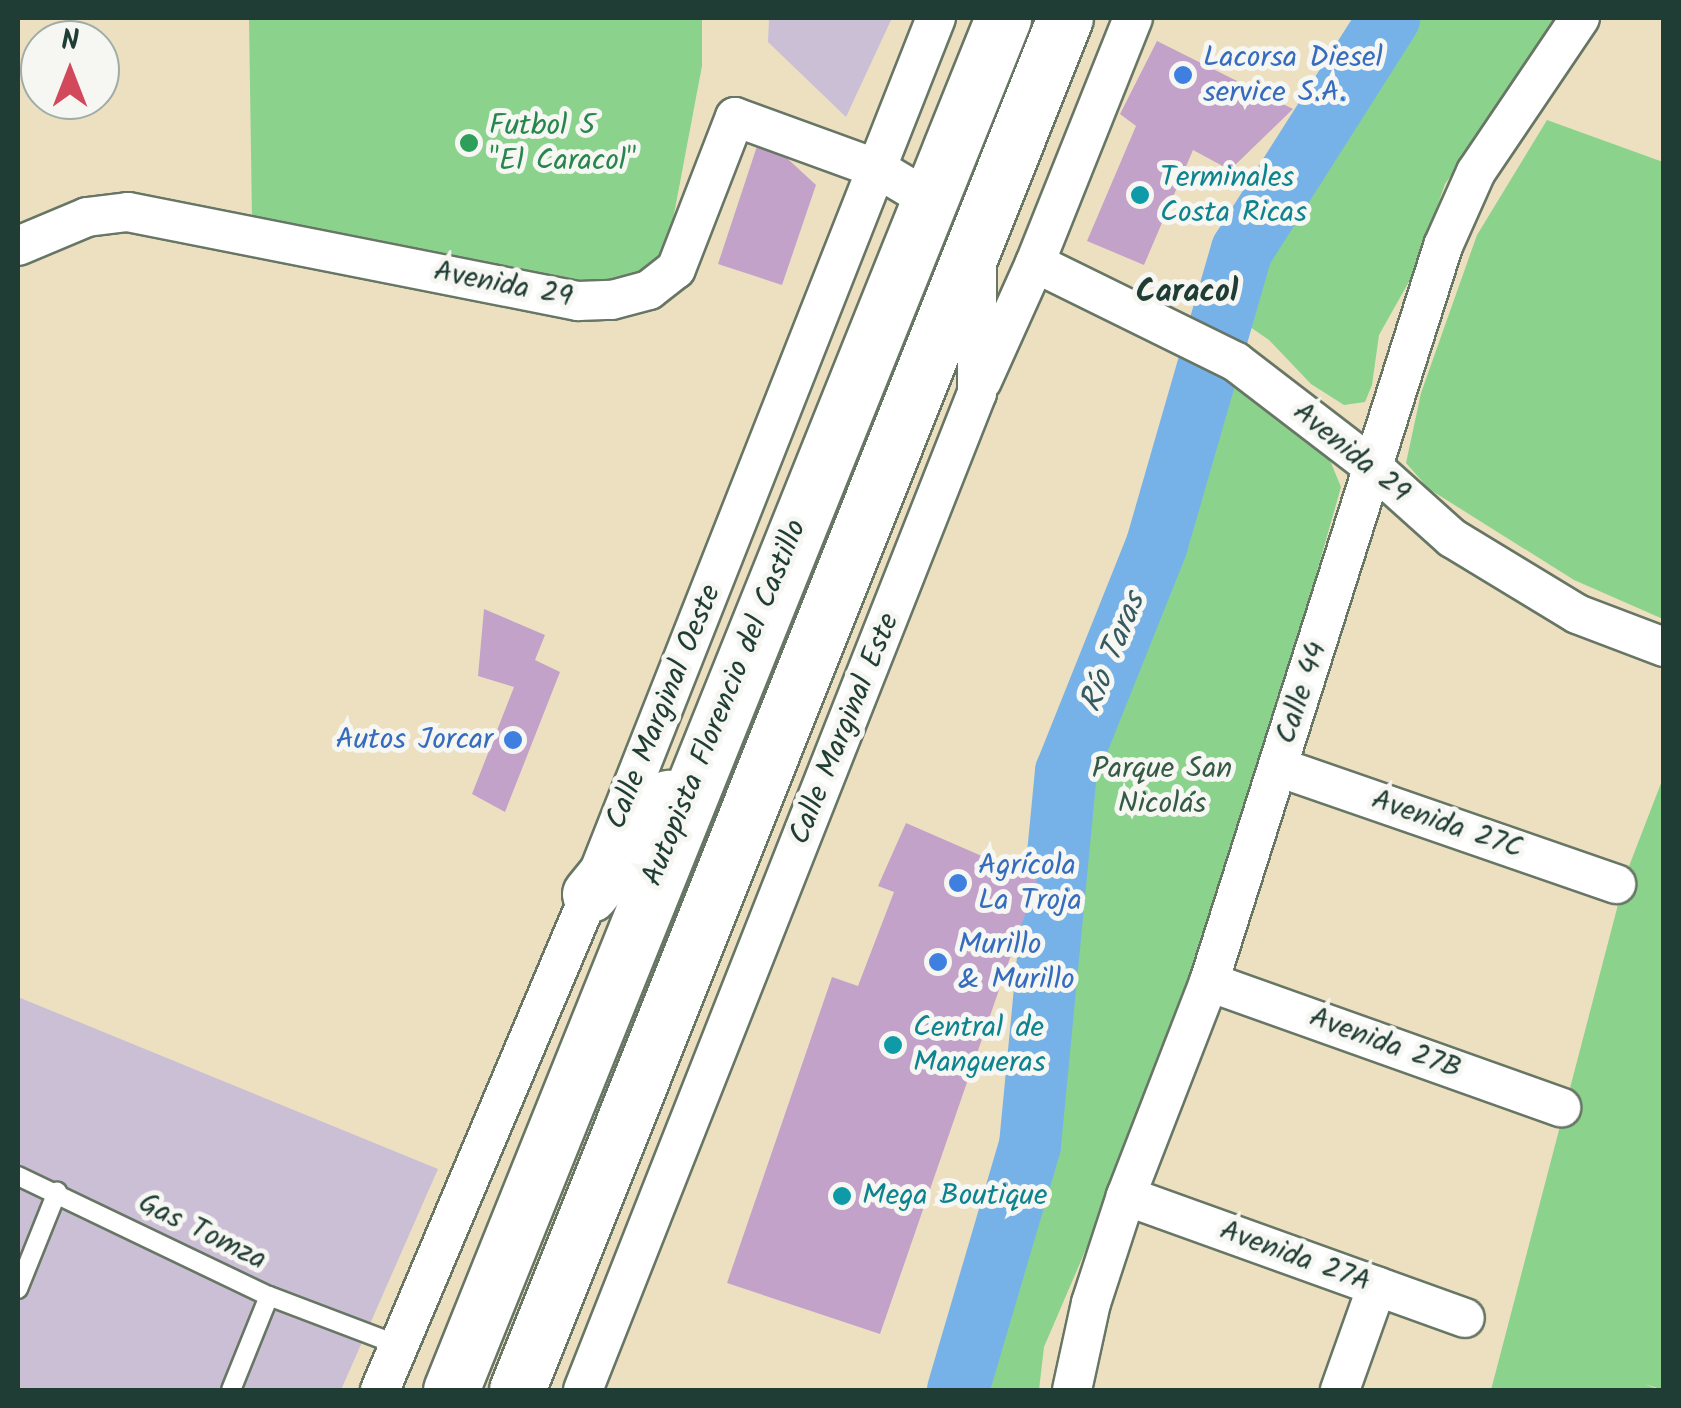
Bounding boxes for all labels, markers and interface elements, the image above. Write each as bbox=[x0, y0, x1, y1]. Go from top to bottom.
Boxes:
text: N bbox=[61, 19, 79, 64]
north arrow bbox=[20, 20, 120, 120]
place label: Lacorsa Diesel service S.A. bbox=[1203, 40, 1383, 110]
marker: Lacorsa Diesel service S.A. bbox=[1172, 64, 1194, 86]
place label: Futbol 5 "El Caracol" bbox=[489, 108, 636, 178]
marker: Futbol 5 "El Caracol" bbox=[458, 132, 480, 154]
place label: Terminales Costa Ricas bbox=[1160, 160, 1307, 230]
marker: Terminales Costa Ricas bbox=[1129, 184, 1151, 206]
street label: Avenida 29 bbox=[431, 254, 575, 316]
district label: Caracol bbox=[1136, 274, 1238, 312]
street label: Avenida 29 bbox=[1285, 395, 1417, 511]
street label: Autopista Florencio del Castillo bbox=[635, 515, 815, 891]
street label: Calle Marginal Oeste bbox=[599, 579, 729, 835]
water label: Río Taras bbox=[1073, 588, 1155, 718]
street label: Calle Marginal Este bbox=[782, 608, 908, 850]
street label: Calle 44 bbox=[1269, 637, 1335, 749]
place label: Autos Jorcar bbox=[335, 722, 493, 758]
marker: Autos Jorcar bbox=[502, 729, 524, 751]
park label: Parque San Nicolás bbox=[1092, 751, 1232, 822]
street label: Avenida 27C bbox=[1367, 782, 1527, 868]
place label: Agrícola La Troja bbox=[978, 848, 1082, 918]
marker: Agrícola La Troja bbox=[947, 872, 969, 894]
place label: Murillo & Murillo bbox=[958, 927, 1075, 998]
marker: Murillo & Murillo bbox=[927, 951, 949, 973]
street label: Avenida 27B bbox=[1304, 1000, 1466, 1088]
place label: Central de Mangueras bbox=[913, 1010, 1046, 1080]
marker: Central de Mangueras bbox=[882, 1034, 904, 1056]
place label: Mega Boutique bbox=[862, 1178, 1048, 1214]
marker: Mega Boutique bbox=[831, 1185, 853, 1207]
street label: Gas Tomza bbox=[132, 1186, 272, 1278]
street label: Avenida 27A bbox=[1215, 1213, 1375, 1301]

